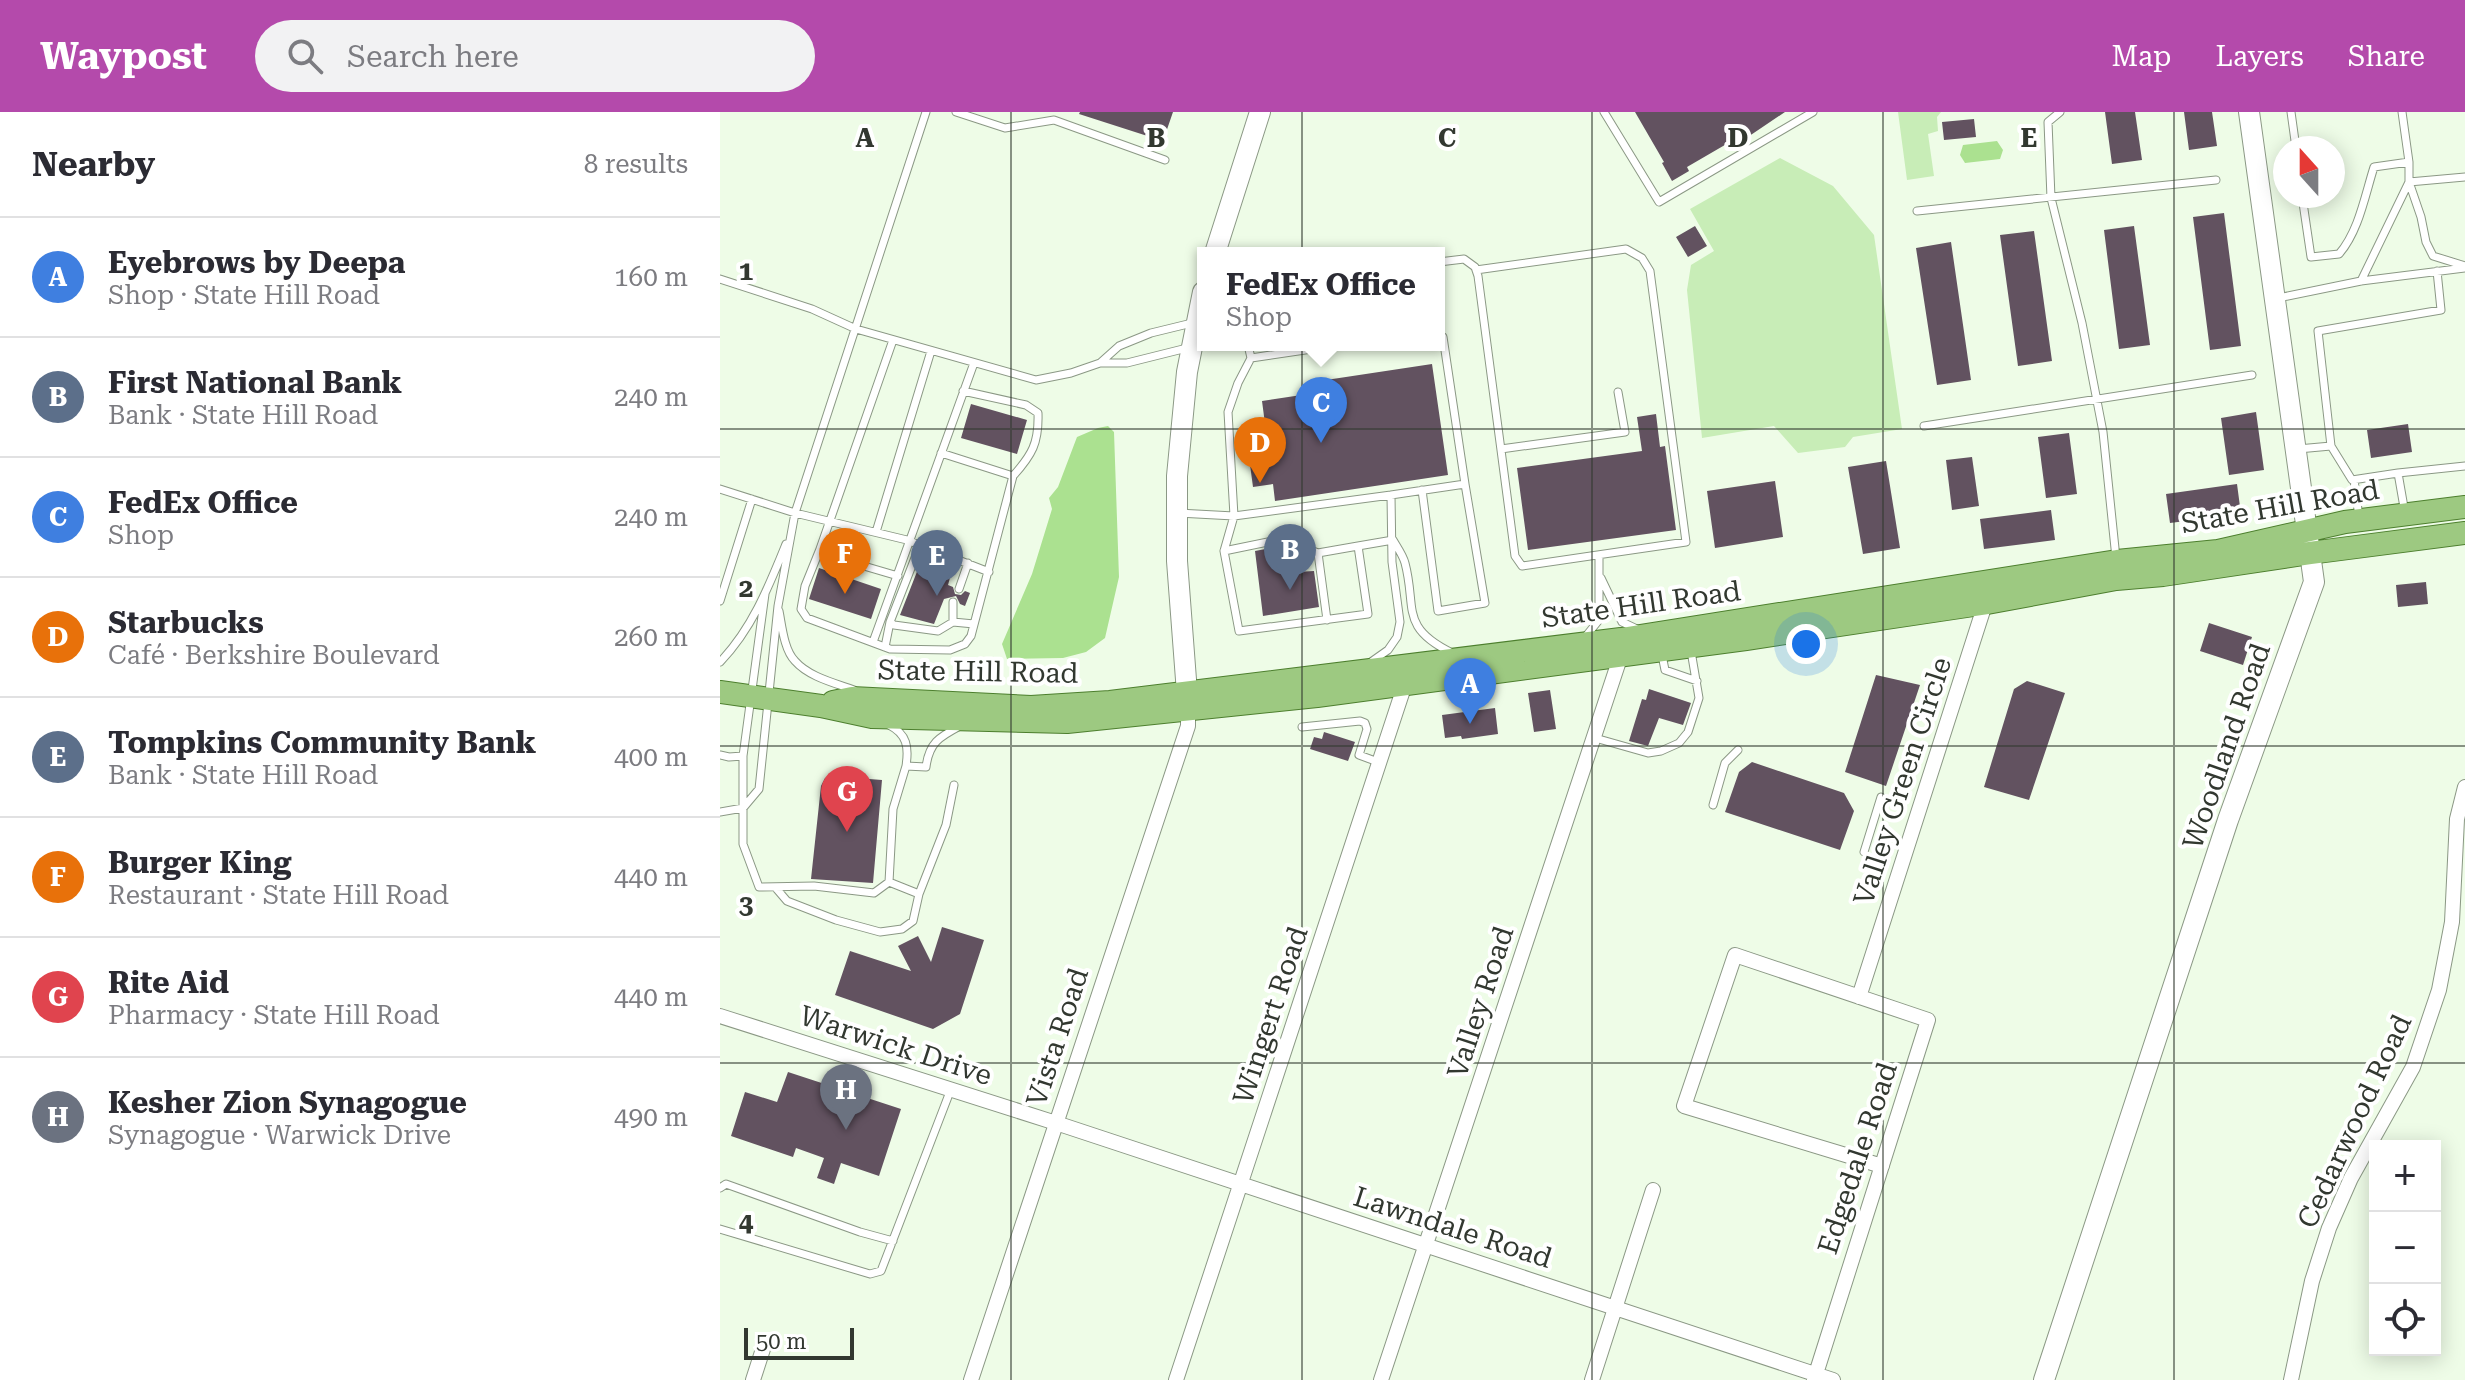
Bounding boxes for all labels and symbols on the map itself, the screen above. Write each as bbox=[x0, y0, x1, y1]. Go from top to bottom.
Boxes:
text: A bbox=[856, 123, 875, 153]
text: B bbox=[1147, 123, 1165, 153]
text: C bbox=[1438, 123, 1456, 153]
text: D bbox=[1728, 123, 1748, 153]
text: E bbox=[2021, 123, 2037, 153]
north arrow bbox=[2273, 136, 2345, 208]
text: 1 bbox=[739, 256, 753, 286]
pin: C bbox=[1295, 377, 1347, 443]
pin: D bbox=[1234, 417, 1286, 483]
street label: State Hill Road bbox=[2178, 473, 2382, 540]
pin: B bbox=[1264, 524, 1316, 590]
pin: F bbox=[819, 528, 871, 594]
pin: E bbox=[911, 530, 963, 596]
text: 2 bbox=[739, 573, 753, 603]
street label: State Hill Road bbox=[1539, 574, 1743, 635]
your location bbox=[1786, 624, 1826, 664]
street label: Woodland Road bbox=[2176, 639, 2277, 853]
street label: State Hill Road bbox=[877, 653, 1079, 690]
street label: Valley Green Circle bbox=[1847, 653, 1958, 909]
pin: A bbox=[1444, 658, 1496, 724]
pin: G bbox=[821, 766, 873, 832]
text: 3 bbox=[739, 890, 753, 920]
street label: Wingert Road bbox=[1226, 922, 1315, 1108]
street label: Valley Road bbox=[1440, 922, 1521, 1082]
street label: Vista Road bbox=[1020, 964, 1095, 1110]
street label: Warwick Drive bbox=[796, 999, 996, 1092]
street label: Cedarwood Road bbox=[2291, 1009, 2418, 1233]
street label: Edgedale Road bbox=[1811, 1058, 1904, 1258]
pin: H bbox=[820, 1064, 872, 1130]
street label: Lawndale Road bbox=[1350, 1180, 1556, 1275]
text: 4 bbox=[739, 1207, 754, 1237]
scale bar bbox=[744, 1324, 854, 1360]

